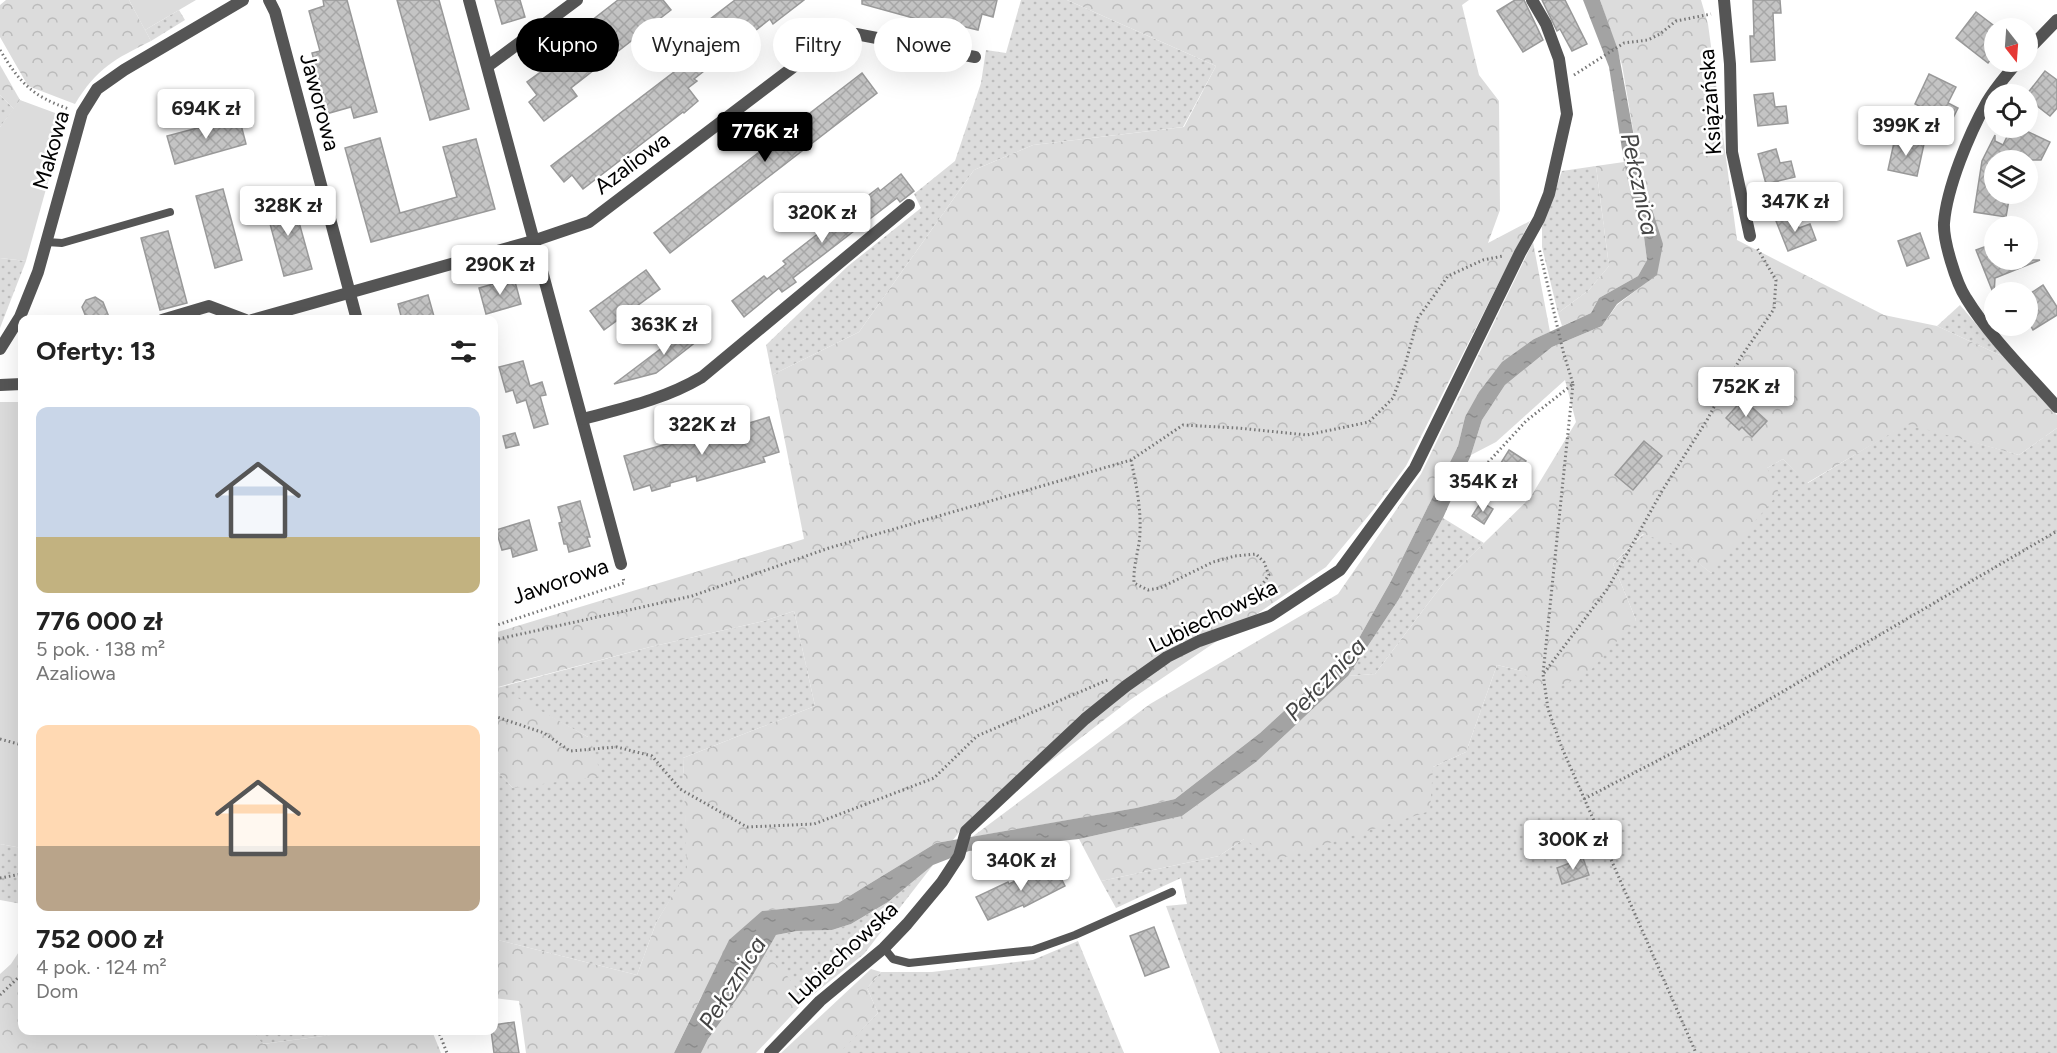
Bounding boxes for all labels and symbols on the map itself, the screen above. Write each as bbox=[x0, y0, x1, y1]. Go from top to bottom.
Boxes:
north arrow bbox=[1984, 18, 2038, 72]
street label: Książańska bbox=[1693, 48, 1727, 156]
street label: Jaworowa bbox=[294, 50, 346, 154]
pin: 694K zł bbox=[151, 89, 261, 140]
pin: 399K zł bbox=[1851, 106, 1961, 157]
street label: Makowa bbox=[27, 107, 75, 193]
pin: 776K zł bbox=[710, 112, 820, 163]
street label: Azaliowa bbox=[589, 126, 675, 200]
water label: Pełcznica bbox=[1615, 130, 1665, 238]
pin: 347K zł bbox=[1740, 182, 1850, 233]
pin: 328K zł bbox=[233, 186, 343, 237]
pin: 320K zł bbox=[767, 193, 877, 244]
pin: 290K zł bbox=[445, 245, 555, 296]
pin: 363K zł bbox=[609, 305, 719, 356]
pin: 752K zł bbox=[1691, 367, 1801, 418]
pin: 322K zł bbox=[647, 405, 757, 456]
pin: 354K zł bbox=[1428, 462, 1538, 513]
street label: Jaworowa bbox=[508, 552, 612, 610]
street label: Lubiechowska bbox=[1144, 573, 1282, 659]
water label: Pełcznica bbox=[1278, 631, 1372, 727]
pin: 300K zł bbox=[1518, 820, 1628, 871]
pin: 340K zł bbox=[966, 841, 1076, 892]
street label: Lubiechowska bbox=[783, 896, 903, 1010]
water label: Pełcznica bbox=[692, 931, 772, 1035]

